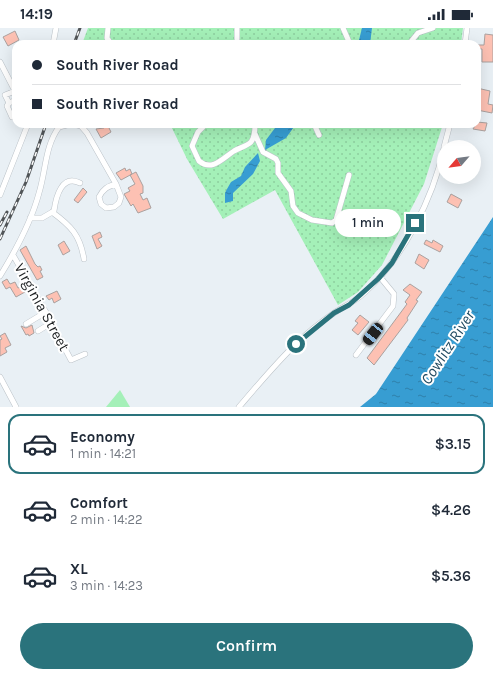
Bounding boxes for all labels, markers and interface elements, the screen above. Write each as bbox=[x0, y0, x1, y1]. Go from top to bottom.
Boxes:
text: 14:19 bbox=[20, 5, 53, 23]
text: South River Road bbox=[56, 56, 179, 74]
text: South River Road bbox=[56, 95, 179, 113]
north arrow bbox=[437, 140, 481, 184]
map controls bbox=[437, 140, 481, 184]
callout: 1 min bbox=[335, 209, 401, 237]
route end bbox=[406, 214, 424, 232]
text: 1 min bbox=[352, 215, 384, 230]
street label: Virginia Street bbox=[10, 260, 74, 354]
water label: Cowlitz River bbox=[416, 306, 479, 388]
car bbox=[361, 321, 385, 347]
route start bbox=[287, 335, 305, 353]
icon: car bbox=[22, 426, 58, 462]
text: Economy bbox=[70, 428, 135, 446]
text: $3.15 bbox=[435, 435, 471, 453]
text: 1 min · 14:21 bbox=[70, 446, 136, 461]
icon: car bbox=[22, 492, 58, 528]
text: Comfort bbox=[70, 494, 128, 512]
text: $4.26 bbox=[431, 501, 471, 519]
text: 2 min · 14:22 bbox=[70, 512, 143, 527]
icon: car bbox=[22, 558, 58, 594]
text: XL bbox=[70, 560, 88, 578]
text: $5.36 bbox=[431, 567, 471, 585]
text: 3 min · 14:23 bbox=[70, 578, 143, 593]
button: Confirm bbox=[20, 623, 473, 669]

